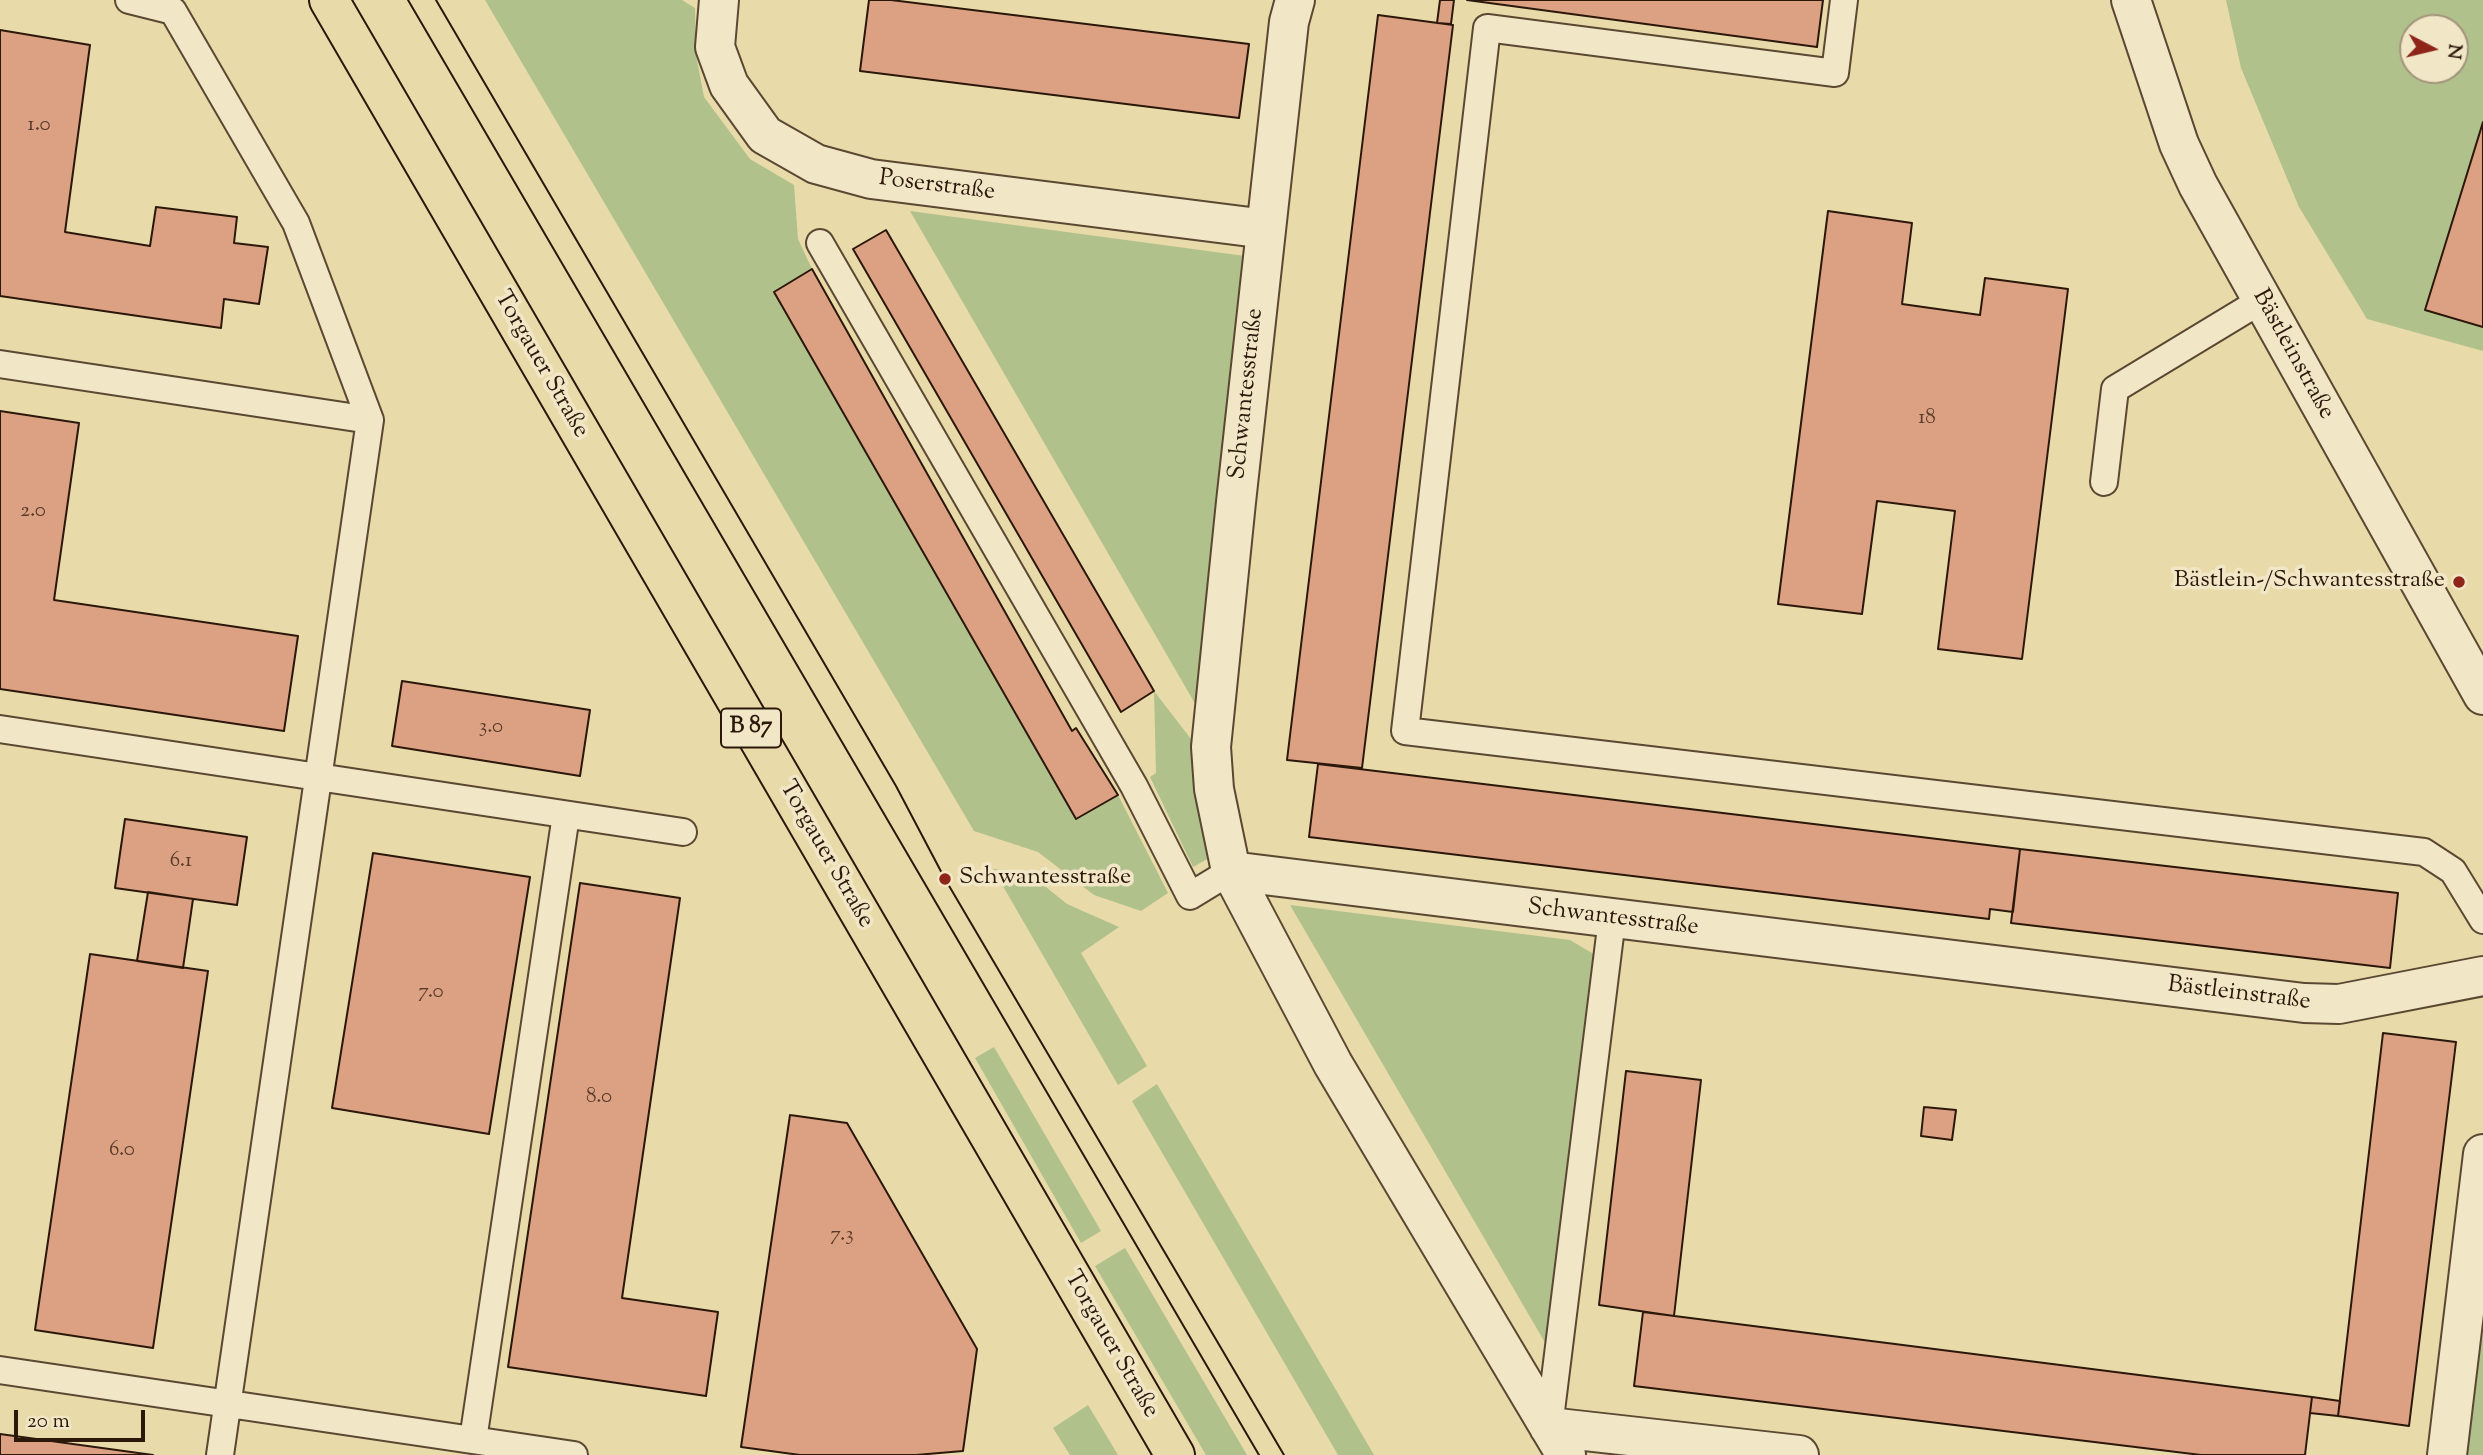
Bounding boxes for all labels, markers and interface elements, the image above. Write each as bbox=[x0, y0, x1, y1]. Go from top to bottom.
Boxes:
north arrow bbox=[2399, 14, 2469, 84]
text: N bbox=[2439, 42, 2468, 61]
house number: 1.0 bbox=[28, 113, 50, 139]
street label: Poserstraße bbox=[877, 166, 997, 208]
street label: Bästleinstraße bbox=[2244, 285, 2340, 425]
street label: Torgauer Straße bbox=[486, 286, 594, 444]
street label: Schwantesstraße bbox=[1225, 307, 1271, 481]
house number: 18 bbox=[1918, 406, 1936, 432]
house number: 2.0 bbox=[20, 499, 46, 525]
place label: Bästlein-/Schwantesstraße bbox=[2174, 568, 2445, 596]
marker: Bästlein-/Schwantesstraße bbox=[2451, 574, 2467, 590]
road number: B 87 bbox=[721, 708, 781, 748]
house number: 3.0 bbox=[479, 715, 503, 741]
street label: Torgauer Straße bbox=[771, 776, 879, 934]
house number: 6.1 bbox=[170, 849, 192, 875]
place label: Schwantesstraße bbox=[959, 865, 1131, 893]
marker: Schwantesstraße bbox=[937, 871, 953, 887]
street label: Schwantesstraße bbox=[1526, 894, 1700, 944]
street label: Bästleinstraße bbox=[2166, 972, 2312, 1018]
house number: 7.0 bbox=[418, 980, 444, 1006]
house number: 8.0 bbox=[586, 1085, 612, 1111]
house number: 6.0 bbox=[109, 1138, 135, 1164]
house number: 7.3 bbox=[830, 1223, 854, 1249]
street label: Torgauer Straße bbox=[1056, 1266, 1164, 1424]
scale bar bbox=[18, 1396, 149, 1440]
text: 20 m bbox=[27, 1407, 70, 1437]

